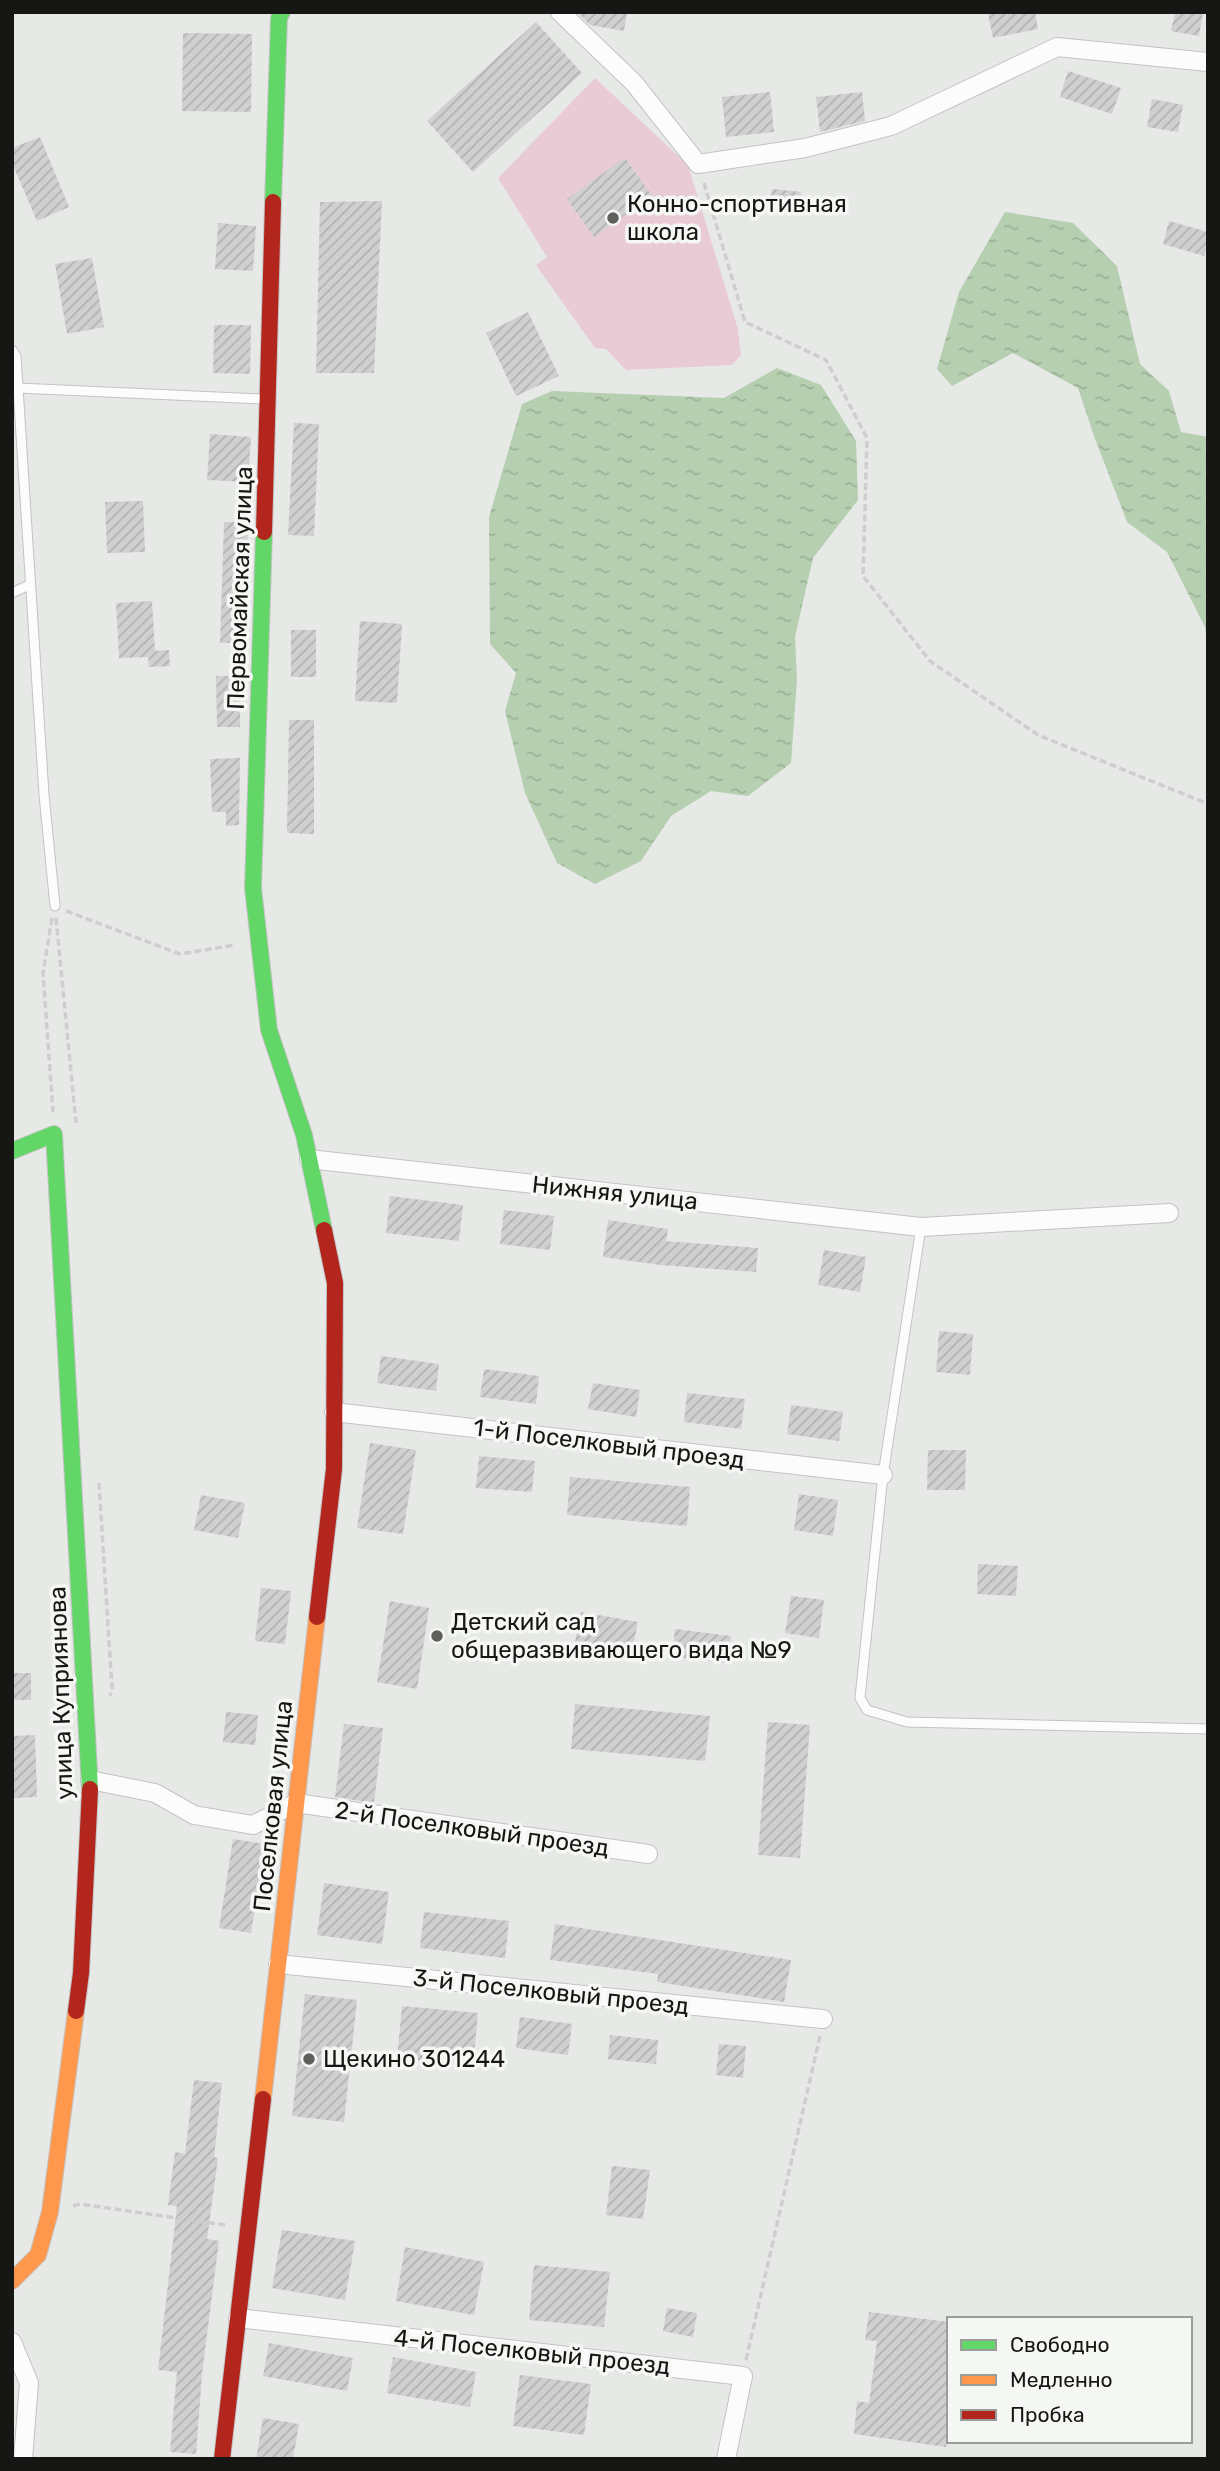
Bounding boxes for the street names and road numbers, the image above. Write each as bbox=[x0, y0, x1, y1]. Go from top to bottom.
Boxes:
street label: Первомайская улица bbox=[222, 466, 258, 710]
street label: Нижняя улица bbox=[531, 1170, 699, 1216]
street label: 1-й Поселковый проезд bbox=[472, 1413, 746, 1475]
street label: улица Куприянова bbox=[43, 1586, 79, 1800]
street label: Поселковая улица bbox=[248, 1699, 298, 1913]
street label: 2-й Поселковый проезд bbox=[333, 1796, 611, 1862]
street label: 3-й Поселковый проезд bbox=[412, 1964, 690, 2020]
street label: 4-й Поселковый проезд bbox=[392, 2324, 672, 2380]

